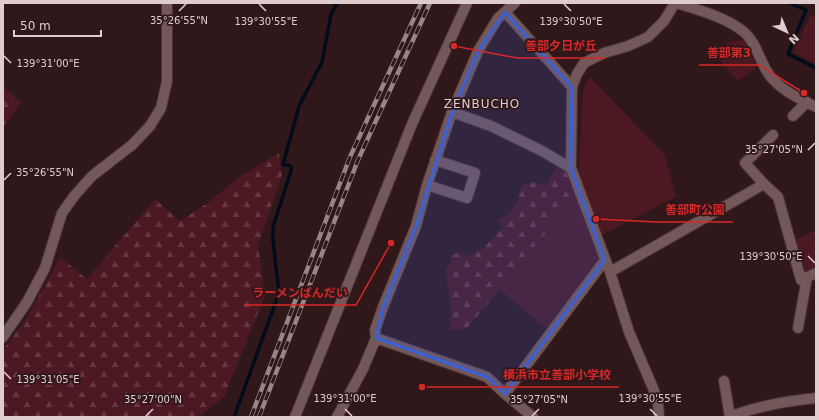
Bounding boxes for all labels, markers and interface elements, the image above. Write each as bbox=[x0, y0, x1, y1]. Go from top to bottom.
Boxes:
scale bar bbox=[14, 12, 101, 38]
north arrow bbox=[767, 12, 807, 52]
text: 35°26'55"N bbox=[150, 15, 208, 26]
text: 139°30'55"E bbox=[234, 16, 298, 27]
text: 139°30'50"E bbox=[539, 16, 603, 27]
text: 50 m bbox=[20, 19, 51, 33]
text: N bbox=[786, 31, 801, 47]
callout: 善部夕日が丘 bbox=[517, 34, 605, 58]
text: 善部夕日が丘 bbox=[525, 39, 597, 53]
callout: 善部第3 bbox=[699, 41, 759, 65]
text: 善部第3 bbox=[707, 46, 751, 60]
text: 139°31'00"E bbox=[16, 58, 80, 69]
district label: ZENBUCHO bbox=[444, 97, 520, 111]
text: 35°27'05"N bbox=[745, 144, 803, 155]
text: 35°26'55"N bbox=[16, 167, 74, 178]
callout: 善部町公園 bbox=[657, 198, 733, 222]
text: 善部町公園 bbox=[665, 203, 725, 217]
text: 139°30'50"E bbox=[739, 251, 803, 262]
callout: ラーメンばんだい bbox=[244, 281, 356, 305]
text: ラーメンばんだい bbox=[252, 286, 348, 300]
callout: 横浜市立善部小学校 bbox=[495, 363, 619, 387]
text: 横浜市立善部小学校 bbox=[503, 368, 611, 382]
text: 139°31'05"E bbox=[16, 374, 80, 385]
text: 139°31'00"E bbox=[313, 393, 377, 404]
text: 139°30'55"E bbox=[618, 393, 682, 404]
text: 35°27'00"N bbox=[124, 394, 182, 405]
text: 35°27'05"N bbox=[510, 394, 568, 405]

